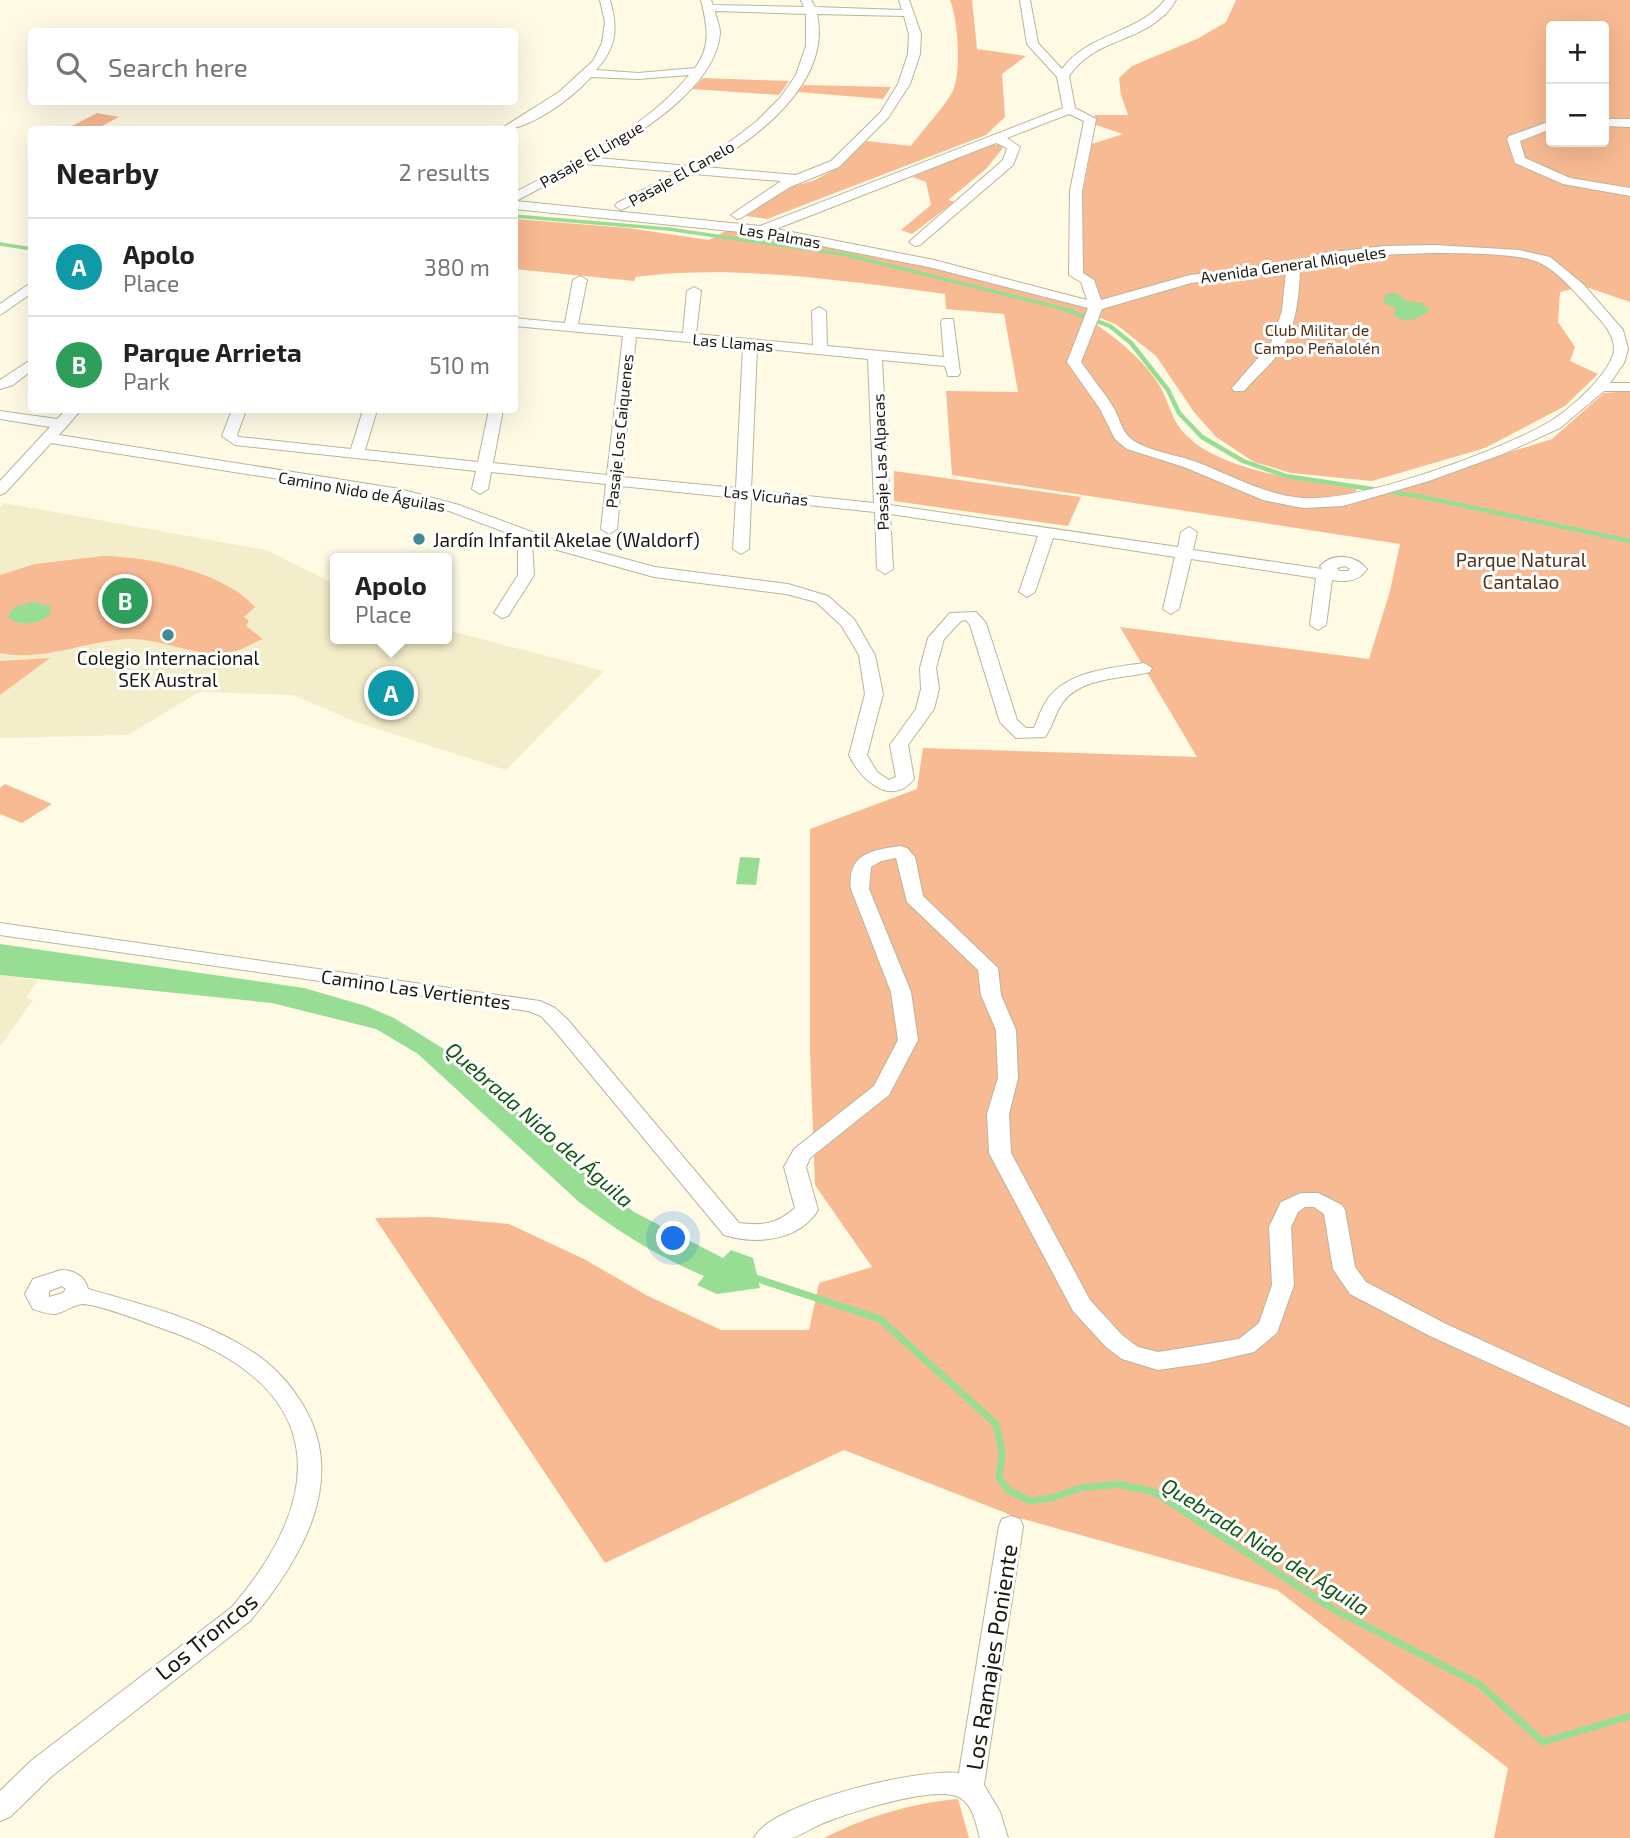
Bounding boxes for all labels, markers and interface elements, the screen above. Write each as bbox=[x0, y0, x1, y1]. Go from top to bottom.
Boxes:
map controls bbox=[1546, 21, 1609, 147]
button: + bbox=[1546, 21, 1609, 84]
search box bbox=[28, 28, 518, 105]
icon: search bbox=[52, 48, 90, 86]
text: Search here bbox=[108, 51, 248, 82]
button: − bbox=[1546, 84, 1609, 147]
street label: Pasaje El Lingue bbox=[536, 117, 647, 192]
street label: Pasaje El Canelo bbox=[625, 136, 738, 211]
text: Nearby bbox=[56, 154, 159, 190]
text: 2 results bbox=[399, 158, 490, 186]
street label: Las Palmas bbox=[738, 218, 822, 252]
text: Apolo bbox=[123, 238, 195, 269]
street label: Avenida General Miqueles bbox=[1199, 242, 1387, 286]
text: A bbox=[71, 253, 87, 281]
text: 380 m bbox=[424, 253, 490, 281]
text: Place bbox=[123, 269, 179, 297]
park label: Club Militar de Campo Peñalolén bbox=[1254, 320, 1380, 357]
street label: Las Llamas bbox=[692, 329, 774, 355]
text: Parque Arrieta bbox=[123, 336, 302, 367]
text: B bbox=[72, 351, 86, 379]
text: 510 m bbox=[429, 351, 490, 379]
street label: Pasaje Los Caiquenes bbox=[601, 353, 638, 509]
text: Park bbox=[123, 367, 170, 395]
street label: Pasaje Las Alpacas bbox=[868, 393, 893, 531]
street label: Camino Nido de Águilas bbox=[277, 467, 447, 515]
street label: Las Vicuñas bbox=[723, 481, 809, 509]
place label: Jardín Infantil Akelae (Waldorf) bbox=[433, 528, 700, 551]
marker: Jardín Infantil Akelae (Waldorf) bbox=[411, 531, 427, 547]
park label: Parque Natural Cantalao bbox=[1456, 548, 1587, 593]
popup bbox=[330, 553, 452, 644]
text: Apolo bbox=[355, 569, 427, 600]
pin: B bbox=[102, 575, 148, 627]
text: Place bbox=[355, 600, 412, 628]
marker: Colegio Internacional SEK Austral bbox=[160, 627, 176, 643]
place label: Colegio Internacional SEK Austral bbox=[77, 646, 259, 691]
pin: A bbox=[368, 667, 414, 719]
street label: Camino Las Vertientes bbox=[320, 964, 512, 1014]
water label: Quebrada Nido del Águila bbox=[441, 1036, 639, 1213]
your location bbox=[656, 1221, 690, 1255]
water label: Quebrada Nido del Águila bbox=[1157, 1472, 1374, 1621]
street label: Los Ramajes Poniente bbox=[959, 1542, 1023, 1772]
street label: Los Troncos bbox=[149, 1586, 263, 1686]

